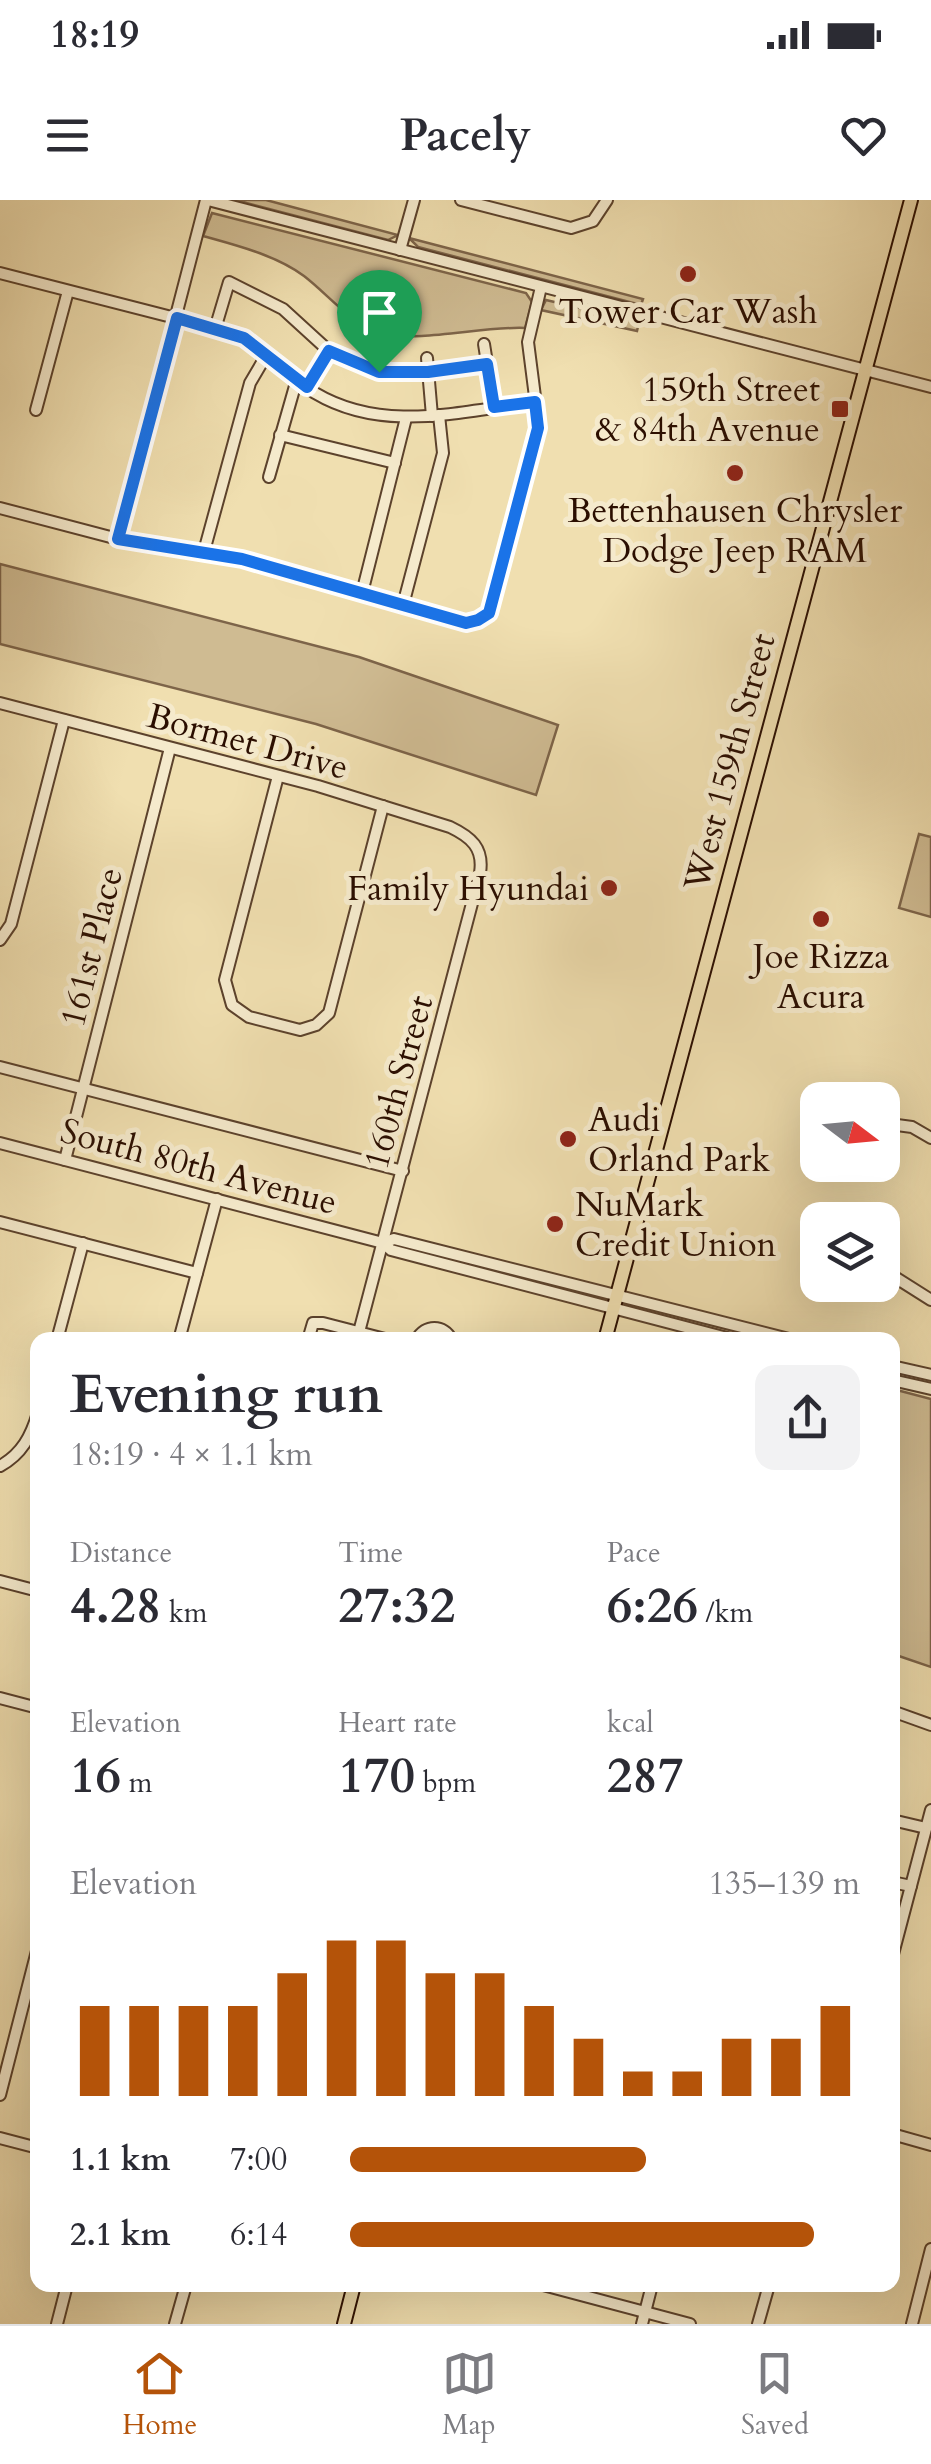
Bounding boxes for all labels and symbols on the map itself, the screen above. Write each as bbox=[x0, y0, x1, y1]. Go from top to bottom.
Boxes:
marker: Tower Car Wash bbox=[677, 263, 699, 285]
pin bbox=[337, 270, 422, 373]
place label: Tower Car Wash bbox=[558, 288, 818, 336]
place label: 159th Street & 84th Avenue bbox=[596, 366, 820, 454]
marker: 159th Street & 84th Avenue bbox=[829, 398, 851, 420]
marker: Bettenhausen Chrysler Dodge Jeep RAM bbox=[724, 462, 746, 484]
place label: Bettenhausen Chrysler Dodge Jeep RAM bbox=[568, 487, 902, 575]
street label: West 159th Street bbox=[672, 628, 787, 897]
street label: Bormet Drive bbox=[142, 692, 353, 792]
street label: 161st Place bbox=[49, 863, 135, 1032]
place label: Family Hyundai bbox=[347, 865, 589, 913]
marker: Family Hyundai bbox=[598, 877, 620, 899]
marker: Joe Rizza Acura bbox=[810, 908, 832, 930]
place label: Joe Rizza Acura bbox=[748, 933, 889, 1021]
street label: 160th Street bbox=[353, 990, 445, 1174]
north arrow bbox=[800, 1082, 900, 1182]
place label: Audi Orland Park bbox=[588, 1096, 771, 1184]
street label: South 80th Avenue bbox=[55, 1107, 342, 1227]
marker: Audi Orland Park bbox=[557, 1128, 579, 1150]
place label: NuMark Credit Union bbox=[575, 1181, 777, 1269]
marker: NuMark Credit Union bbox=[544, 1213, 566, 1235]

